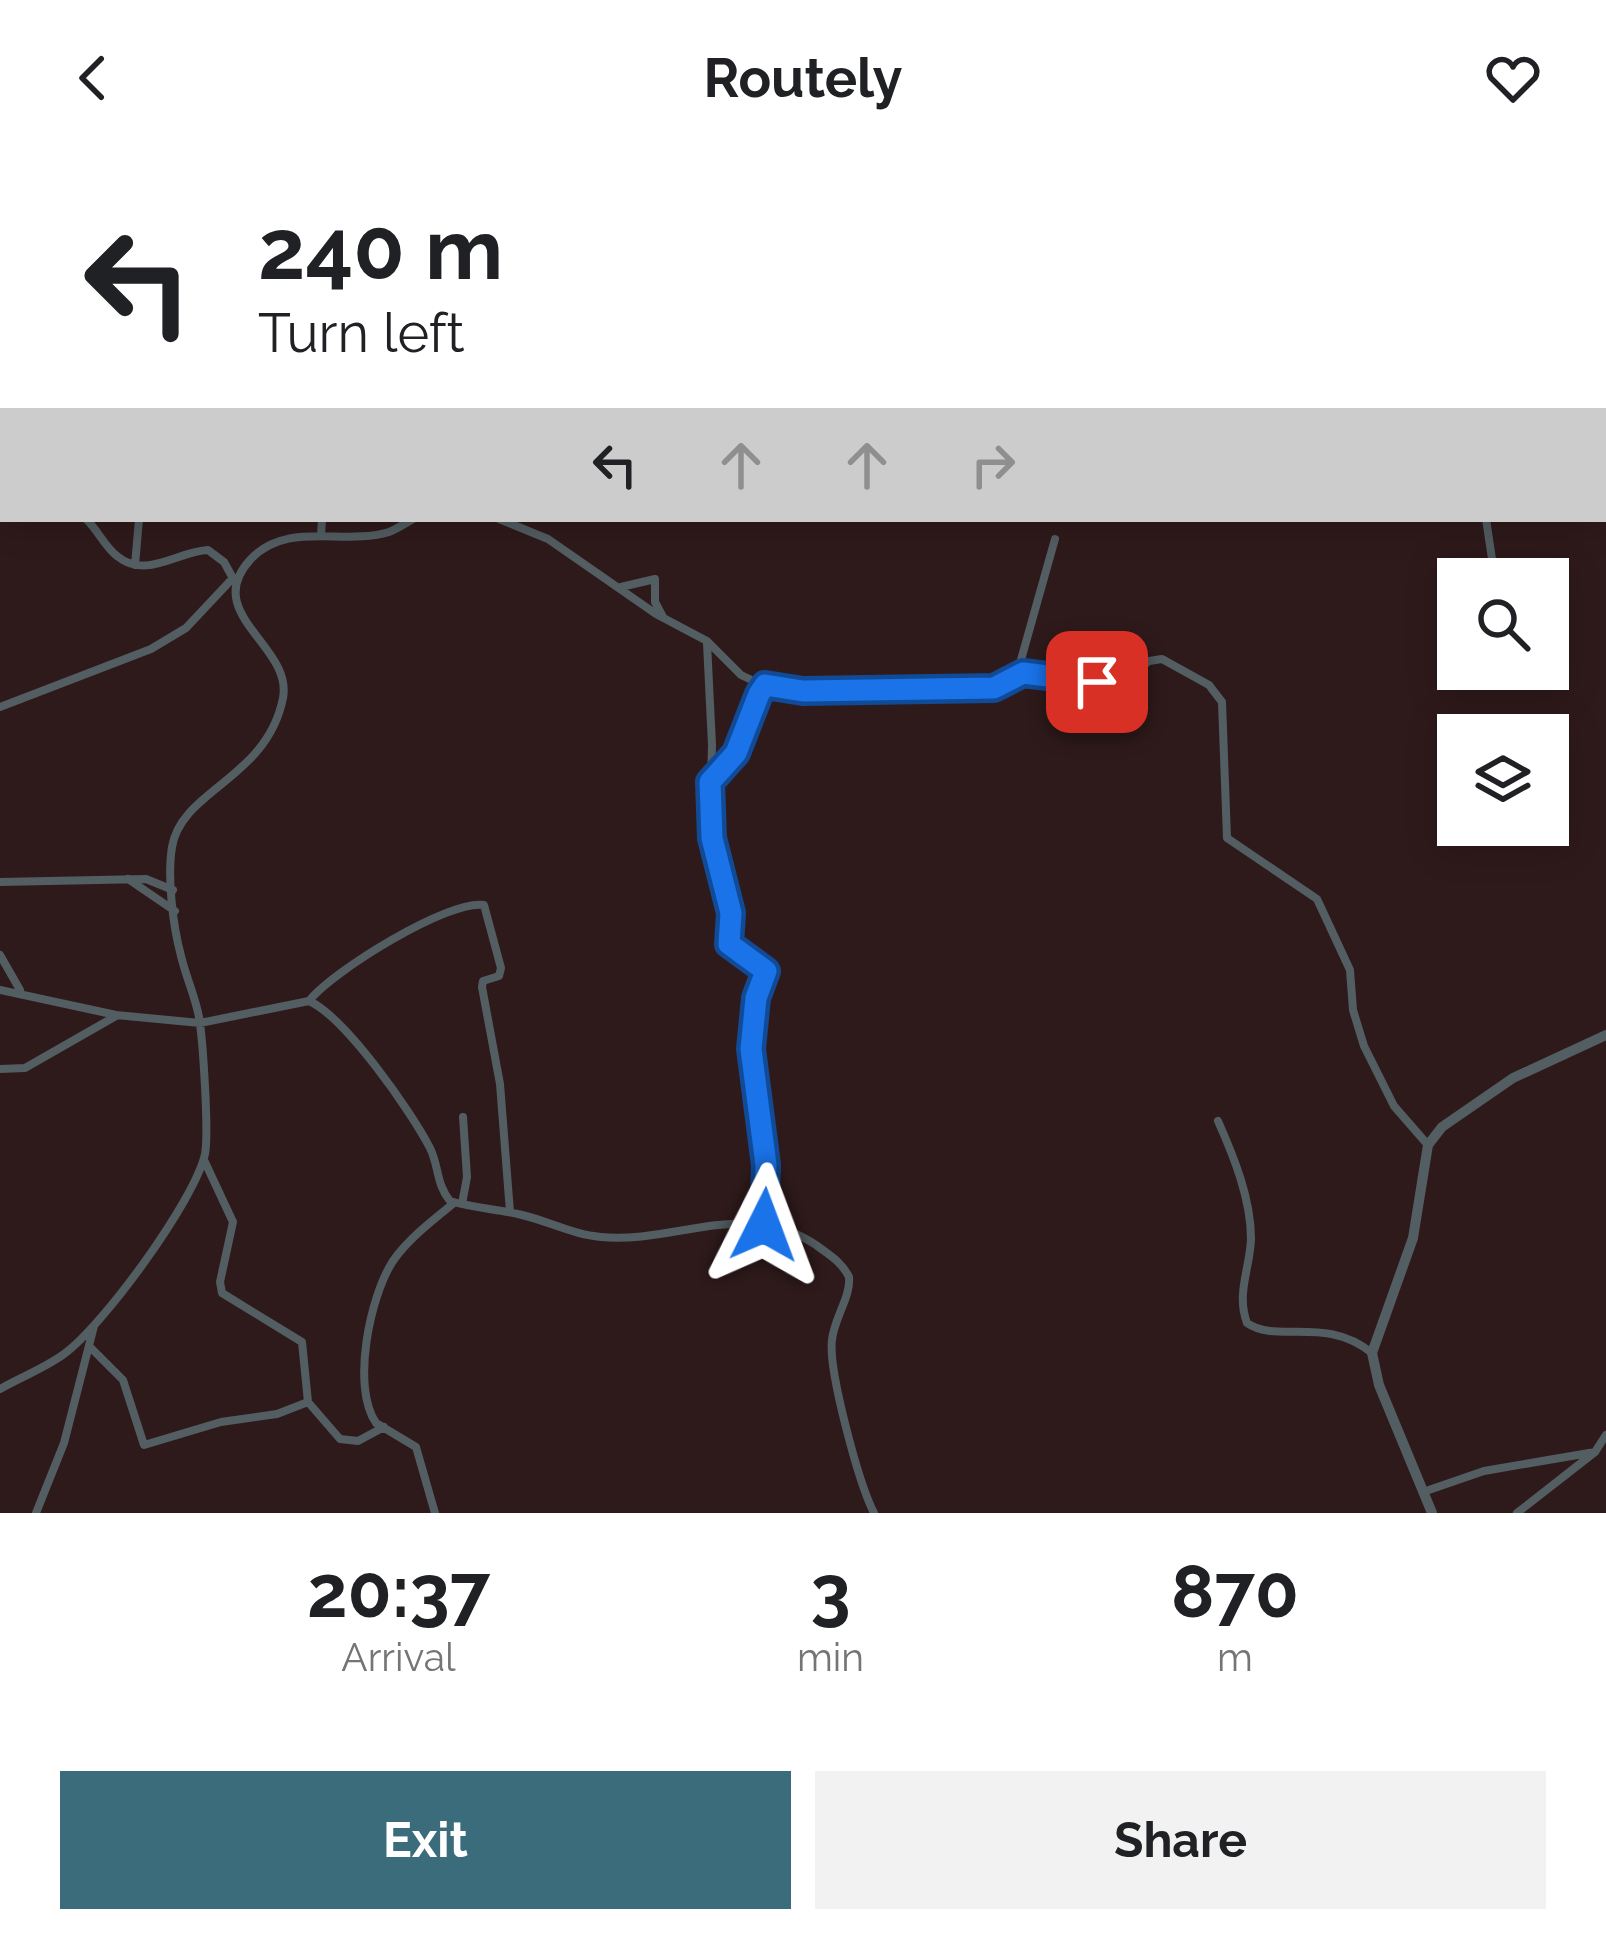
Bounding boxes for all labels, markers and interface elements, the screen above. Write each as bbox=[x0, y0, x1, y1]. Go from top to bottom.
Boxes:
icon: back bbox=[60, 45, 126, 111]
icon: heart bbox=[1480, 45, 1546, 111]
text: Routely bbox=[703, 46, 903, 110]
text: 240 m bbox=[258, 200, 503, 299]
icon: left bbox=[60, 204, 216, 360]
text: Turn left bbox=[258, 301, 465, 365]
icon: left bbox=[582, 432, 648, 498]
icon: ahead bbox=[708, 432, 774, 498]
icon: ahead bbox=[834, 432, 900, 498]
icon: right bbox=[960, 432, 1026, 498]
map controls bbox=[1437, 558, 1569, 846]
button: search bbox=[1437, 558, 1569, 690]
pin bbox=[1046, 631, 1148, 733]
icon: arrive bbox=[1064, 649, 1130, 715]
button: layers bbox=[1437, 714, 1569, 846]
position arrow bbox=[701, 1162, 827, 1288]
text: 20:37 bbox=[307, 1549, 490, 1634]
text: 3 bbox=[810, 1549, 851, 1634]
text: 870 bbox=[1171, 1549, 1299, 1634]
text: Arrival bbox=[341, 1634, 456, 1680]
text: min bbox=[797, 1634, 864, 1680]
text: m bbox=[1217, 1634, 1253, 1680]
button: Exit bbox=[60, 1771, 791, 1909]
button: Share bbox=[815, 1771, 1546, 1909]

